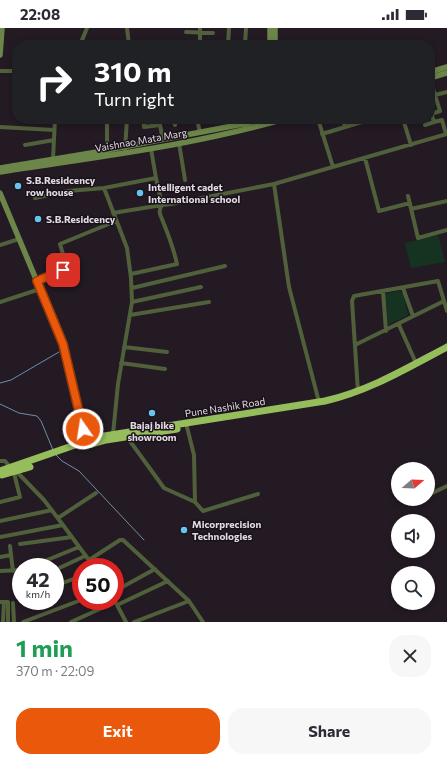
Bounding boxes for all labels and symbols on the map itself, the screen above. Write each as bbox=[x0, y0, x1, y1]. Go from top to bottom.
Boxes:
street label: Vaishnao Mata Marg bbox=[94, 126, 189, 154]
place label: S.B.Residcency row house bbox=[26, 174, 96, 198]
marker: S.B.Residcency row house bbox=[13, 181, 23, 191]
place label: Intelligent cadet International school bbox=[148, 181, 240, 205]
marker: Intelligent cadet International school bbox=[135, 188, 145, 198]
place label: S.B.Residcency bbox=[46, 213, 116, 225]
marker: S.B.Residcency bbox=[33, 214, 43, 224]
pin bbox=[46, 253, 80, 287]
street label: Pune Nashik Road bbox=[184, 395, 266, 419]
position arrow bbox=[62, 408, 104, 450]
marker: Bajaj bike showroom bbox=[147, 408, 157, 418]
place label: Bajaj bike showroom bbox=[127, 419, 177, 443]
north arrow bbox=[391, 462, 435, 506]
place label: Micorprecision Technologies bbox=[192, 518, 262, 542]
marker: Micorprecision Technologies bbox=[179, 525, 189, 535]
speed limit sign: 50 bbox=[72, 558, 124, 610]

